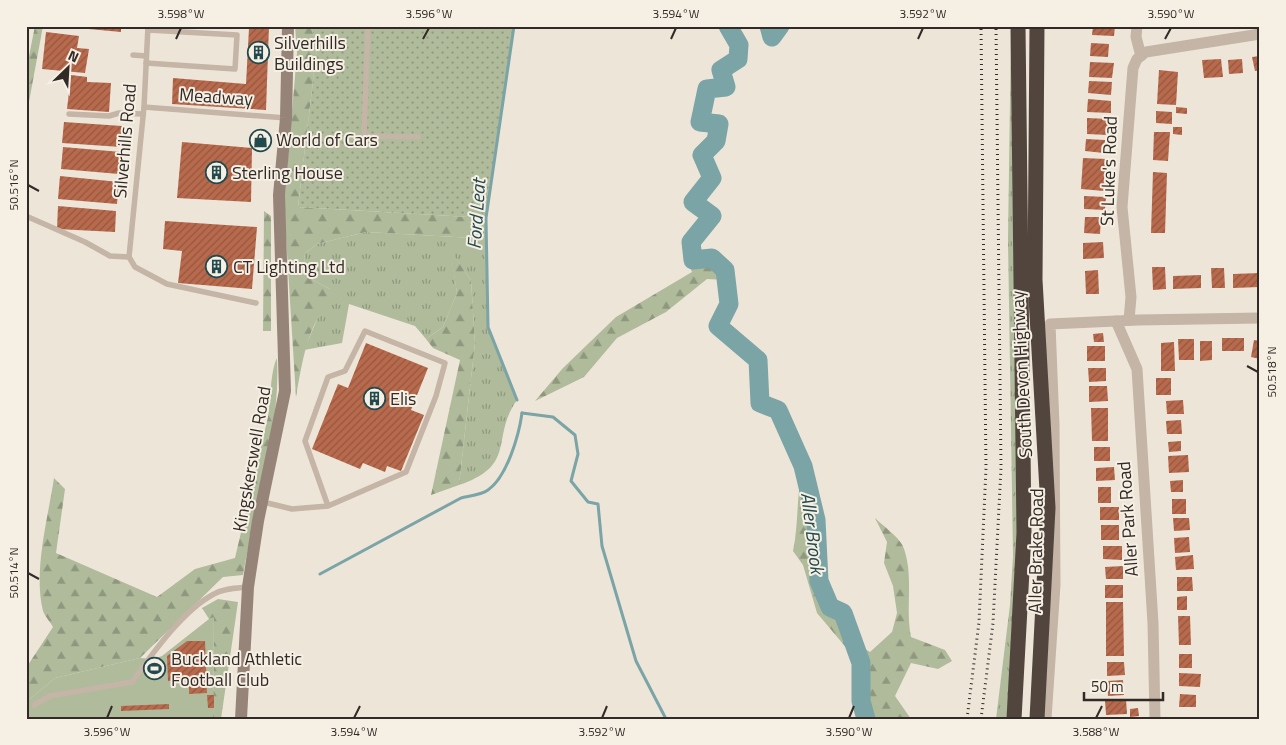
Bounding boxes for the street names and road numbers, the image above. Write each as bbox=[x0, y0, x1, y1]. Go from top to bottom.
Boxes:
street label: Meadway bbox=[178, 80, 254, 113]
street label: Silverhills Road bbox=[106, 83, 143, 199]
street label: St Luke's Road bbox=[1093, 115, 1124, 227]
street label: South Devon Highway bbox=[1004, 290, 1039, 458]
street label: Kingskerswell Road bbox=[225, 384, 278, 534]
street label: Aller Park Road bbox=[1110, 460, 1145, 578]
street label: Aller Brake Road bbox=[1021, 488, 1050, 614]

